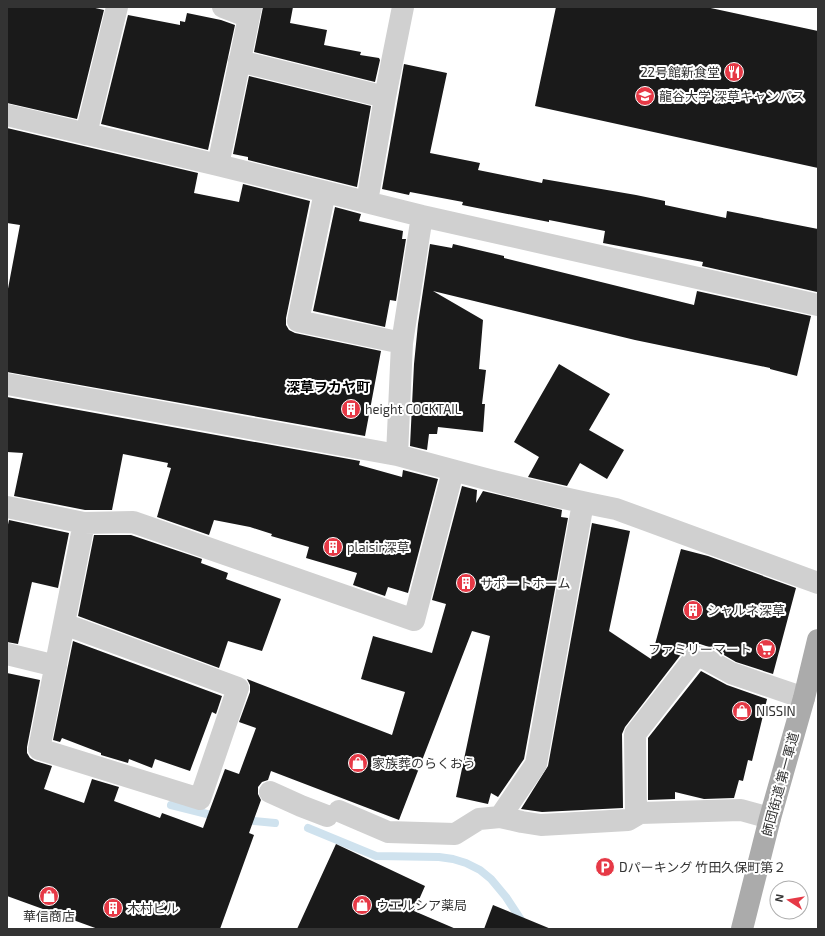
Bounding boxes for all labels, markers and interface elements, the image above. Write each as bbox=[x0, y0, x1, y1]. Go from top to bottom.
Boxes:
restaurant icon: 22号館新食堂 bbox=[723, 61, 745, 83]
place label: 22号館新食堂 bbox=[640, 64, 720, 80]
school or university icon: 龍谷大学 深草キャンパス bbox=[634, 85, 656, 107]
place label: 龍谷大学 深草キャンパス bbox=[659, 88, 805, 104]
district label: 深草ヲカヤ町 bbox=[286, 378, 370, 395]
building icon: height COCKTAIL bbox=[340, 398, 362, 420]
place label: height COCKTAIL bbox=[365, 401, 462, 417]
building icon: plaisir深草 bbox=[322, 536, 344, 558]
place label: plaisir深草 bbox=[347, 539, 410, 555]
building icon: サポートホーム bbox=[455, 572, 477, 594]
place label: サポートホーム bbox=[480, 575, 571, 591]
building icon: シャルネ深草 bbox=[682, 599, 704, 621]
place label: シャルネ深草 bbox=[707, 602, 785, 618]
supermarket icon: ファミリーマート bbox=[755, 638, 777, 660]
place label: ファミリーマート bbox=[648, 641, 752, 657]
shop icon: NISSIN bbox=[731, 700, 753, 722]
place label: NISSIN bbox=[756, 703, 796, 719]
street label: 師団街道 第一軍道 bbox=[758, 730, 802, 838]
shop icon: 家族葬のらくおう bbox=[347, 752, 369, 774]
place label: 家族葬のらくおう bbox=[372, 755, 476, 771]
parking icon: Dパーキング 竹田久保町第２ bbox=[594, 856, 616, 878]
place label: Dパーキング 竹田久保町第２ bbox=[619, 859, 786, 875]
north arrow bbox=[769, 880, 809, 920]
shop icon: 華信商店 bbox=[38, 885, 60, 907]
text: N bbox=[772, 893, 786, 903]
shop icon: ウエルシア薬局 bbox=[351, 894, 373, 916]
building icon: 木村ビル bbox=[102, 897, 124, 919]
place label: ウエルシア薬局 bbox=[376, 897, 467, 913]
place label: 木村ビル bbox=[127, 900, 179, 916]
place label: 華信商店 bbox=[23, 908, 75, 924]

